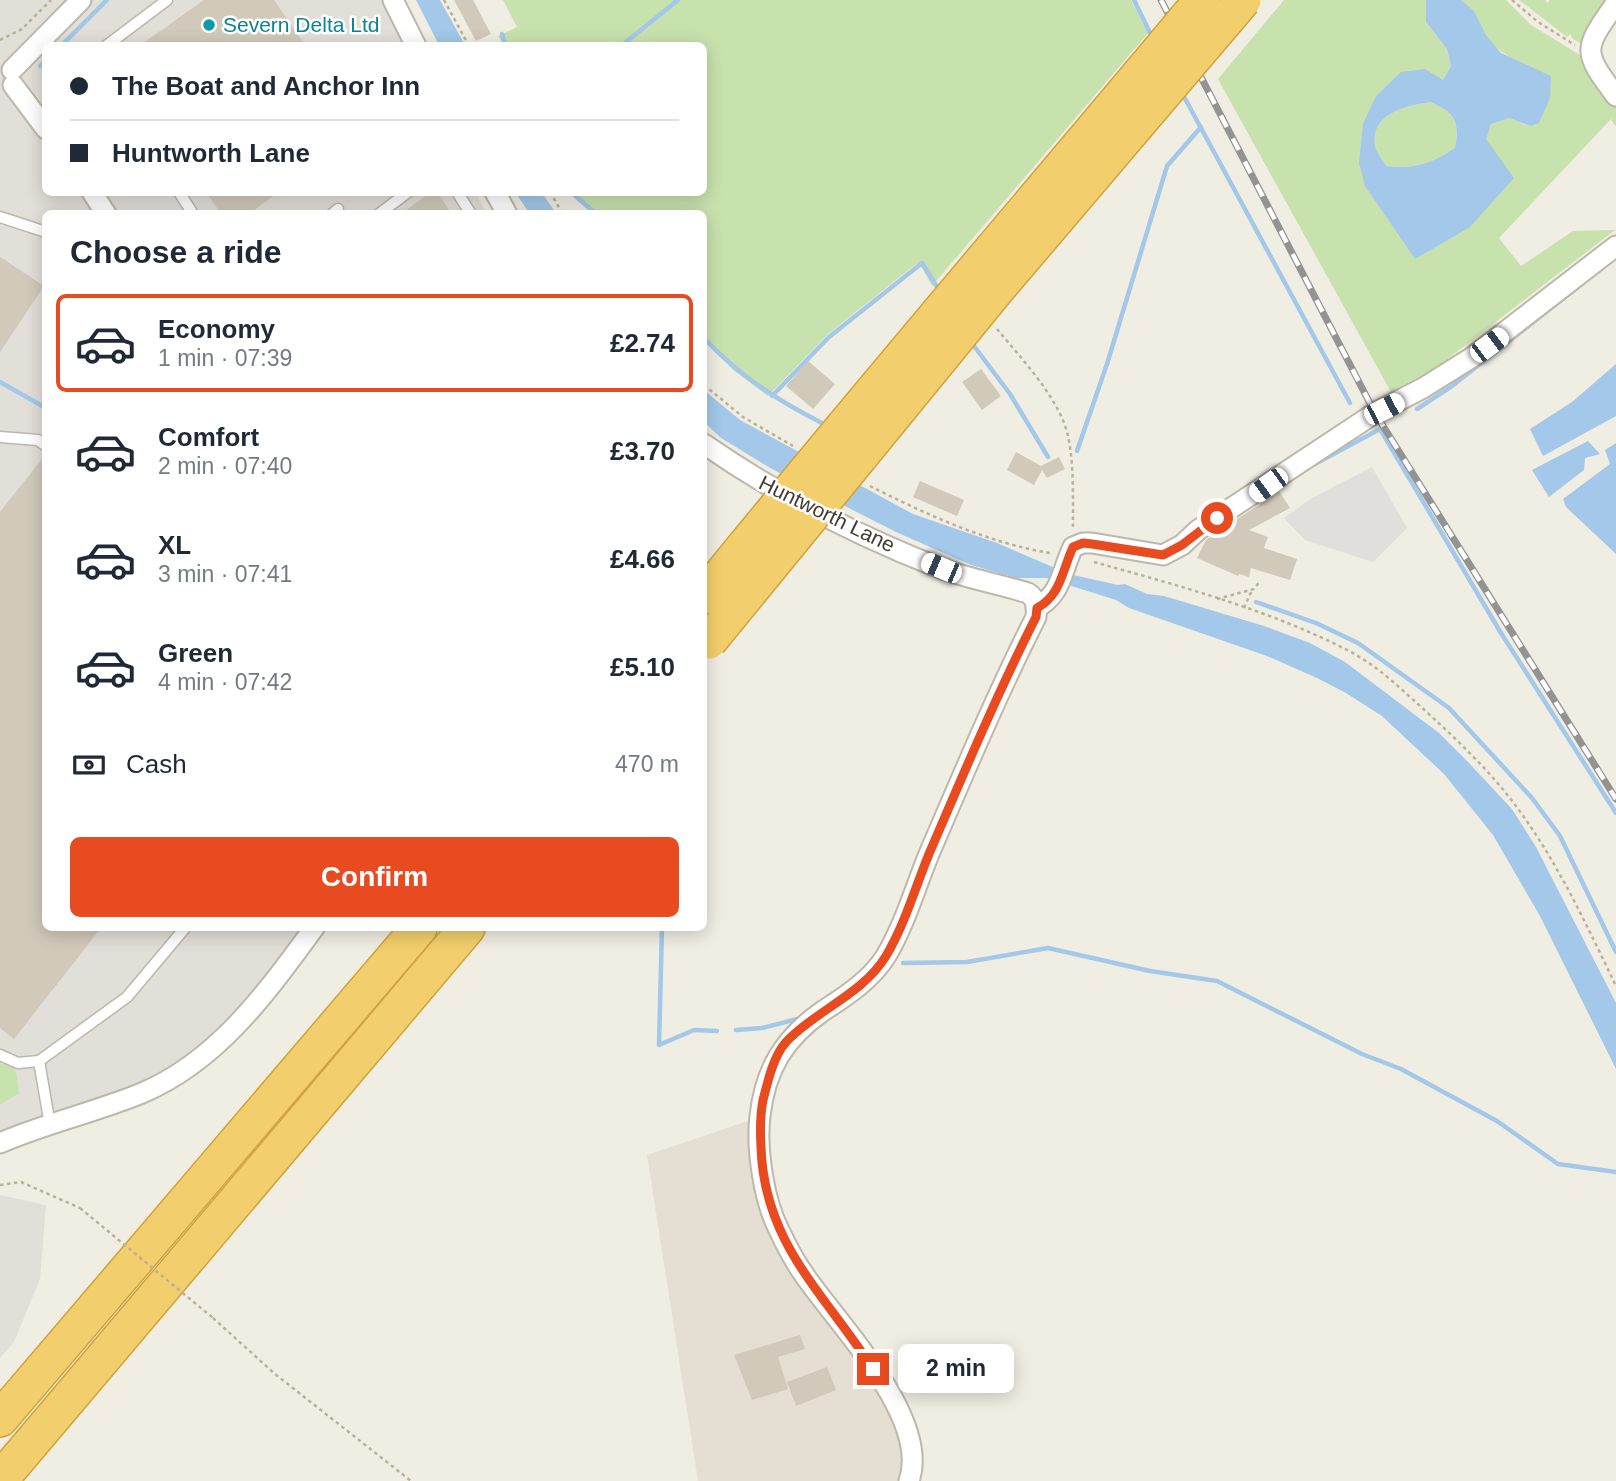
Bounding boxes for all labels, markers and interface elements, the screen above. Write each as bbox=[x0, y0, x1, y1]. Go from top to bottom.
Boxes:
place label: Severn Delta Ltd bbox=[223, 13, 379, 36]
marker: Severn Delta Ltd bbox=[201, 17, 217, 33]
text: The Boat and Anchor Inn bbox=[112, 71, 420, 101]
text: Huntworth Lane bbox=[112, 138, 310, 168]
text: Choose a ride bbox=[70, 234, 282, 270]
icon: car bbox=[74, 312, 137, 375]
text: Economy bbox=[158, 314, 275, 344]
car bbox=[1466, 324, 1513, 366]
text: £2.74 bbox=[610, 328, 675, 358]
text: 1 min · 07:39 bbox=[158, 345, 292, 371]
car bbox=[1361, 390, 1408, 428]
icon: car bbox=[74, 420, 137, 483]
text: Comfort bbox=[158, 422, 259, 452]
text: £3.70 bbox=[610, 436, 675, 466]
text: 2 min · 07:40 bbox=[158, 453, 292, 479]
car bbox=[1245, 464, 1292, 506]
street label: Huntworth Lane bbox=[756, 471, 899, 556]
route start bbox=[1201, 502, 1233, 534]
icon: car bbox=[74, 528, 137, 591]
text: XL bbox=[158, 530, 191, 560]
text: £4.66 bbox=[610, 544, 675, 574]
car bbox=[918, 550, 965, 586]
text: 3 min · 07:41 bbox=[158, 561, 292, 587]
icon: car bbox=[74, 636, 137, 699]
text: Green bbox=[158, 638, 233, 668]
text: £5.10 bbox=[610, 652, 675, 682]
text: 4 min · 07:42 bbox=[158, 669, 292, 695]
icon: cash bbox=[70, 746, 108, 784]
text: Cash bbox=[126, 749, 187, 779]
text: 470 m bbox=[615, 751, 679, 777]
button: Confirm bbox=[70, 837, 679, 917]
callout: 2 min bbox=[898, 1344, 1013, 1394]
route end bbox=[857, 1353, 889, 1385]
text: 2 min bbox=[926, 1355, 986, 1381]

